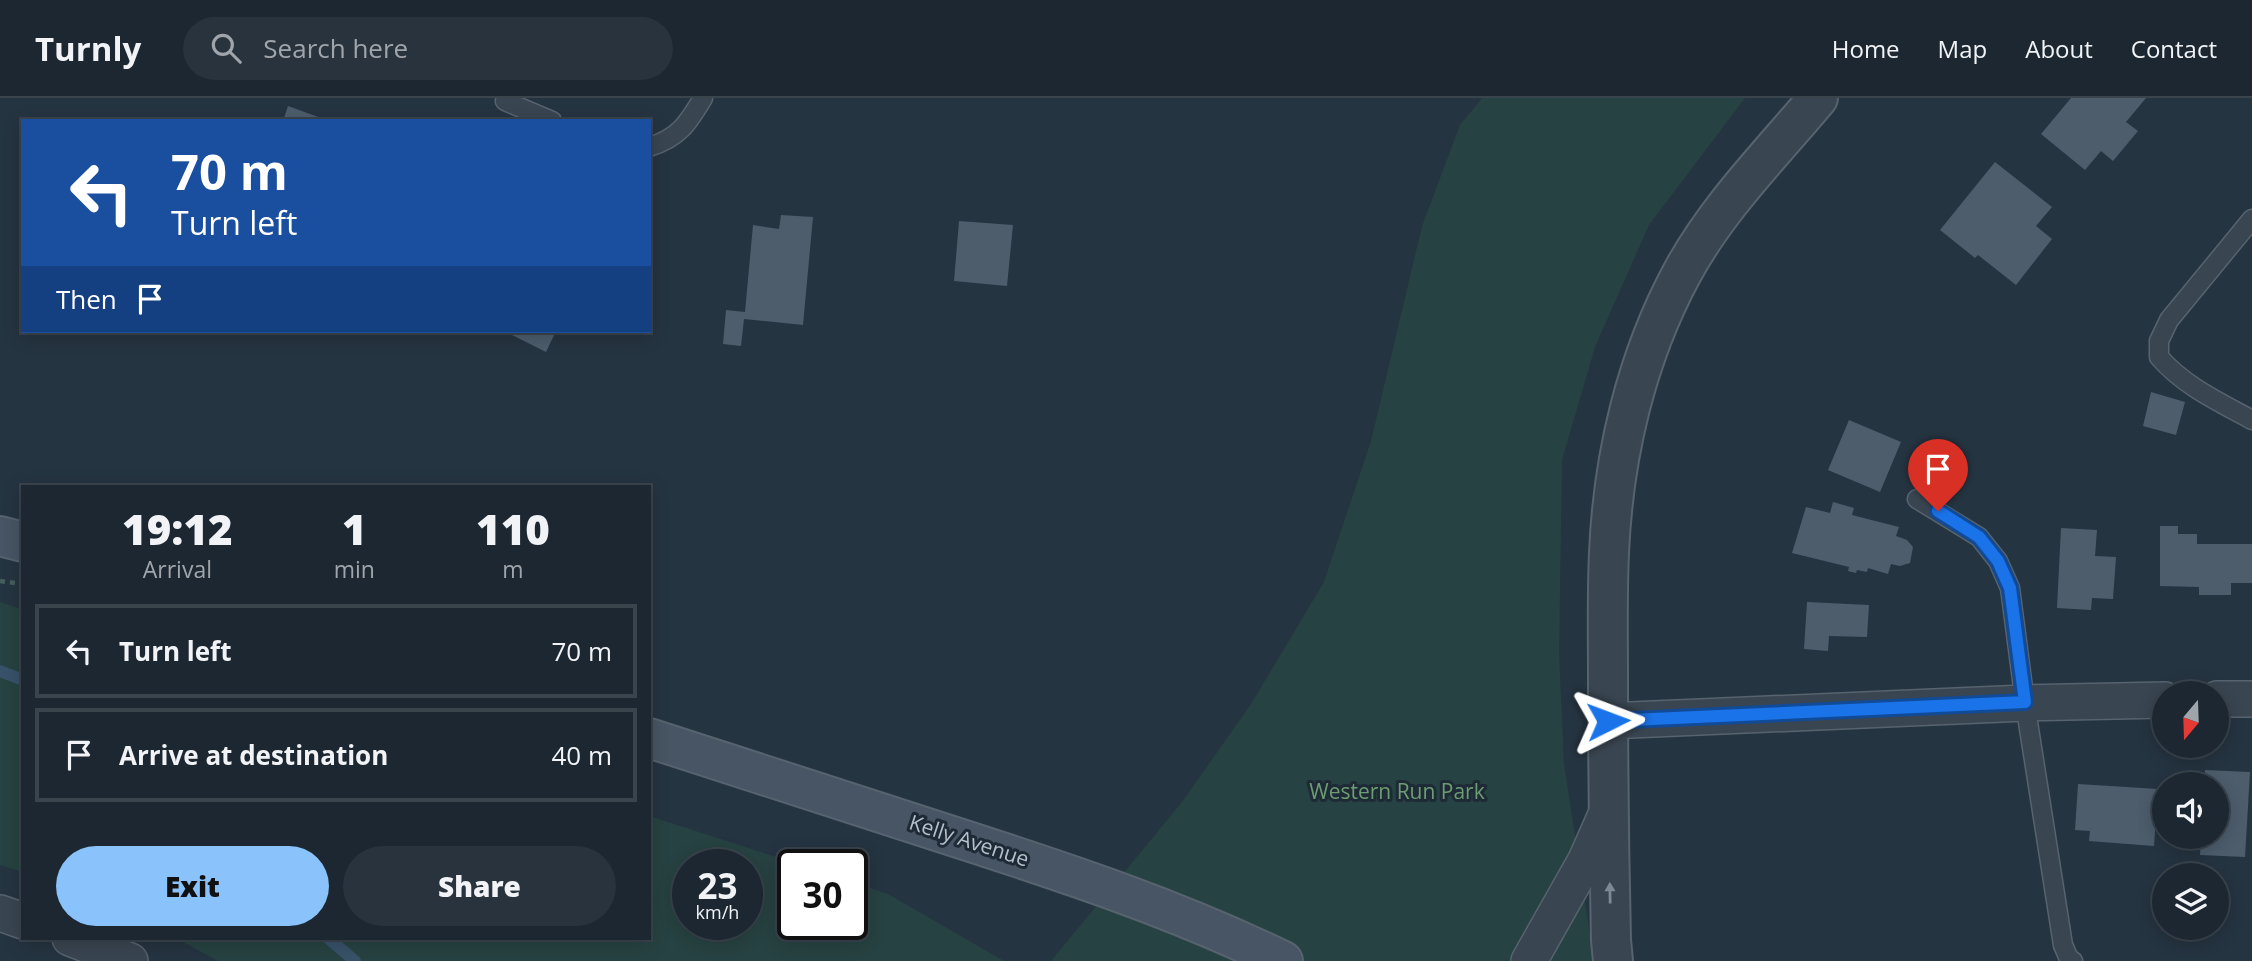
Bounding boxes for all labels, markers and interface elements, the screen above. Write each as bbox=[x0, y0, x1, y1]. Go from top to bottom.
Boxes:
search box bbox=[183, 17, 673, 80]
text: Turnly bbox=[35, 26, 141, 71]
icon: search bbox=[207, 29, 245, 67]
text: Search here bbox=[263, 30, 408, 66]
text: Home bbox=[1832, 32, 1900, 65]
text: Map bbox=[1938, 32, 1987, 65]
text: About bbox=[2025, 32, 2093, 65]
text: Contact bbox=[2131, 32, 2217, 65]
text: 70 m bbox=[171, 138, 288, 204]
icon: left bbox=[56, 147, 147, 238]
text: Turn left bbox=[171, 201, 297, 244]
icon: arrive bbox=[131, 280, 169, 318]
text: Then bbox=[56, 281, 117, 317]
pin bbox=[1908, 439, 1968, 511]
icon: arrive bbox=[1919, 450, 1957, 488]
text: 19:12 bbox=[122, 500, 233, 557]
text: 1 bbox=[342, 500, 367, 557]
text: 110 bbox=[476, 500, 550, 557]
text: Arrival bbox=[143, 553, 212, 585]
text: min bbox=[334, 553, 375, 585]
text: m bbox=[502, 553, 524, 585]
icon: left bbox=[60, 632, 98, 670]
text: Turn left bbox=[119, 633, 231, 669]
text: 70 m bbox=[551, 633, 612, 669]
north arrow bbox=[2152, 681, 2230, 758]
map controls bbox=[2152, 681, 2229, 940]
position arrow bbox=[1571, 684, 1645, 758]
icon: arrive bbox=[60, 736, 98, 774]
text: Arrive at destination bbox=[119, 737, 388, 773]
text: 40 m bbox=[551, 737, 612, 773]
button: sound bbox=[2152, 772, 2229, 849]
park label: Western Run Park bbox=[1309, 777, 1485, 805]
street label: Kelly Avenue bbox=[906, 808, 1033, 873]
button: Exit bbox=[56, 846, 329, 926]
button: Share bbox=[343, 846, 616, 926]
speed limit sign: 30 bbox=[777, 849, 868, 940]
text: 23 bbox=[697, 862, 738, 909]
button: layers bbox=[2152, 863, 2229, 940]
one-way arrow bbox=[1604, 882, 1616, 904]
text: km/h bbox=[696, 900, 739, 924]

